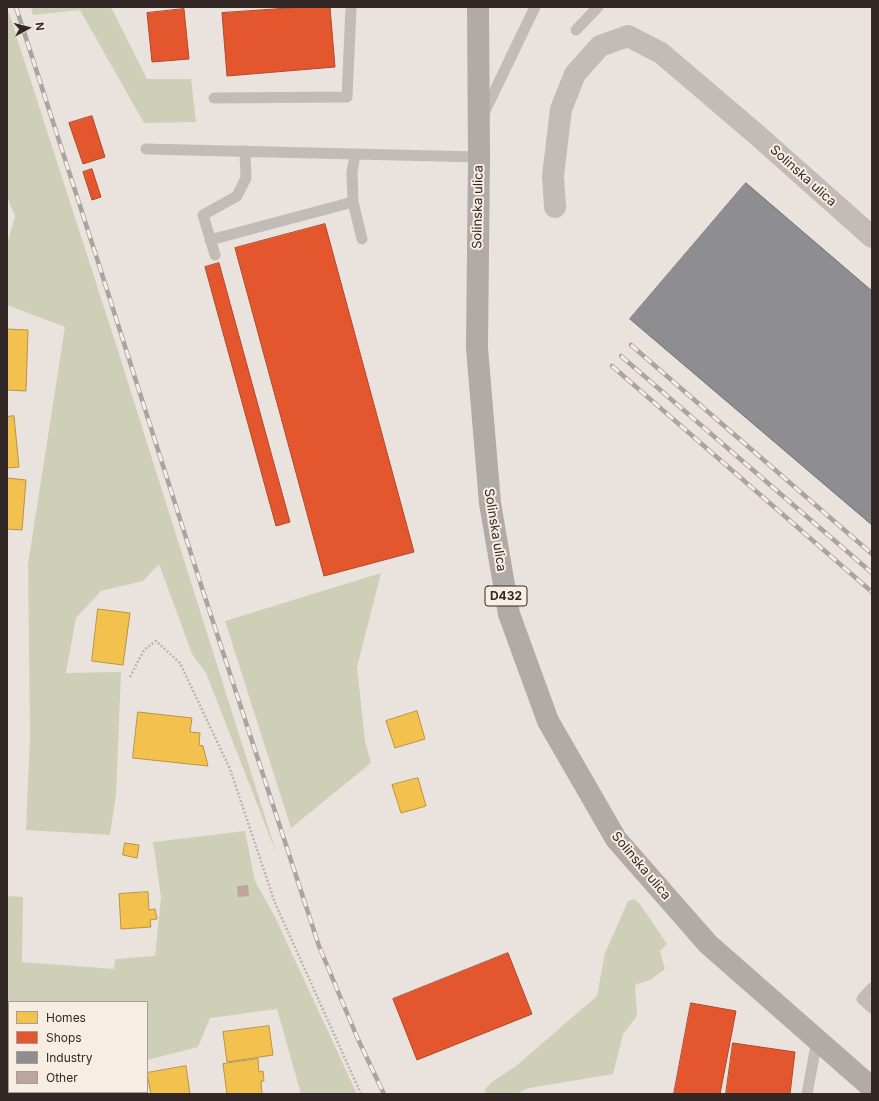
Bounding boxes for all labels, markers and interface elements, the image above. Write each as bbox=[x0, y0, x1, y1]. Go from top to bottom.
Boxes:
north arrow bbox=[8, 8, 48, 48]
text: N bbox=[32, 22, 47, 32]
street label: Solinska ulica bbox=[767, 142, 839, 210]
street label: Solinska ulica bbox=[469, 165, 487, 249]
street label: Solinska ulica bbox=[481, 487, 509, 573]
road number: D432 bbox=[485, 586, 527, 606]
street label: Solinska ulica bbox=[608, 829, 674, 903]
legend bbox=[8, 1001, 148, 1093]
text: Homes bbox=[46, 1010, 86, 1025]
text: Shops bbox=[46, 1030, 82, 1045]
text: Industry bbox=[46, 1050, 92, 1065]
text: Other bbox=[46, 1070, 78, 1085]

